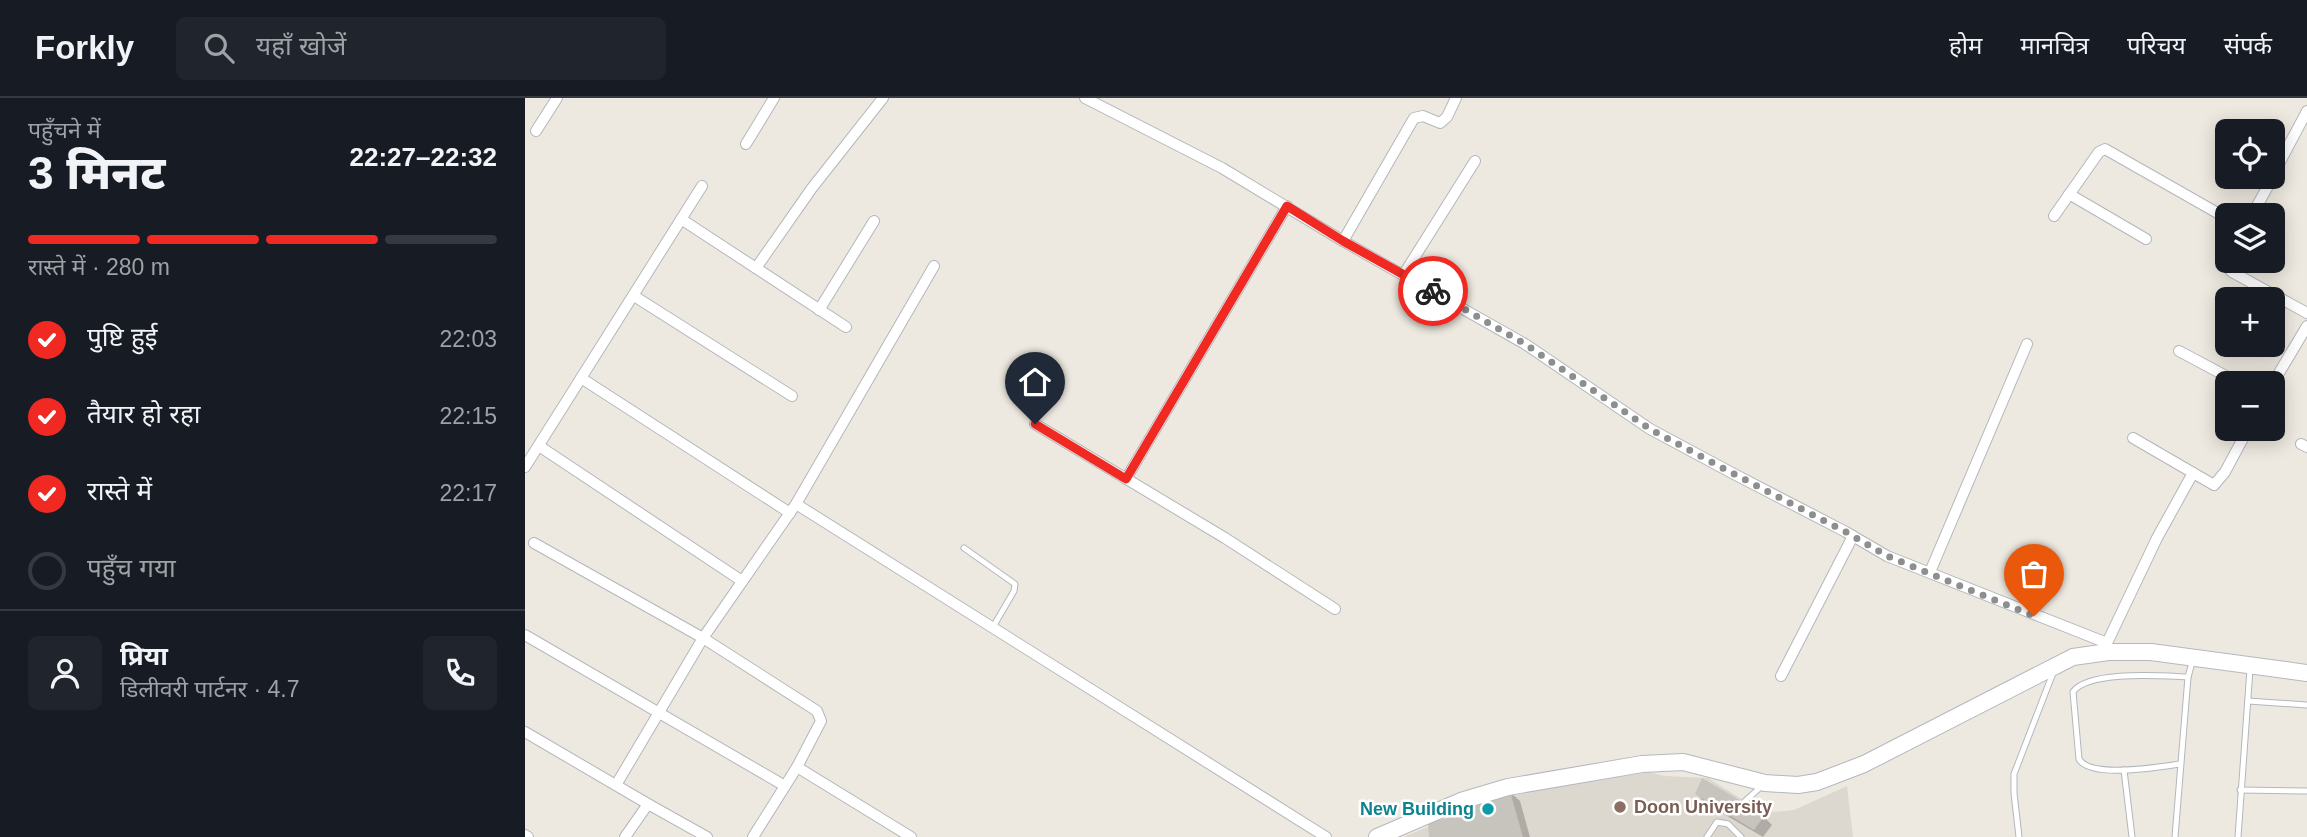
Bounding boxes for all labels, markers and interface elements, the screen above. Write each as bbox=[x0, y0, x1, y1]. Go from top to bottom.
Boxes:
search box bbox=[176, 17, 666, 80]
text: Forkly bbox=[35, 29, 134, 66]
icon: search bbox=[200, 29, 238, 67]
text: यहाँ खोजें bbox=[256, 31, 346, 61]
text: होम bbox=[1949, 32, 1982, 59]
text: मानचित्र bbox=[2020, 32, 2089, 59]
text: परिचय bbox=[2127, 32, 2186, 59]
text: संपर्क bbox=[2224, 32, 2272, 59]
text: पहुँचने में bbox=[28, 117, 101, 143]
map controls bbox=[2215, 119, 2285, 441]
button: locate bbox=[2215, 119, 2285, 189]
text: 22:27–22:32 bbox=[350, 142, 497, 172]
text: 3 मिनट bbox=[28, 147, 165, 199]
button: layers bbox=[2215, 203, 2285, 273]
text: रास्ते में · 280 m bbox=[28, 254, 170, 280]
courier bbox=[1398, 256, 1468, 326]
icon: bike bbox=[1414, 272, 1452, 310]
button: + bbox=[2215, 287, 2285, 357]
icon: check bbox=[28, 321, 66, 359]
text: पुष्टि हुई bbox=[87, 322, 157, 352]
text: 22:03 bbox=[439, 326, 497, 352]
pin bbox=[1005, 352, 1065, 424]
icon: home bbox=[1016, 363, 1054, 401]
button: − bbox=[2215, 371, 2285, 441]
icon: check bbox=[28, 398, 66, 436]
text: तैयार हो रहा bbox=[87, 399, 200, 429]
text: 22:15 bbox=[439, 403, 497, 429]
icon: check bbox=[28, 475, 66, 513]
text: रास्ते में bbox=[87, 476, 152, 506]
text: 22:17 bbox=[439, 480, 497, 506]
pin bbox=[2004, 544, 2064, 616]
text: पहुँच गया bbox=[87, 553, 176, 583]
icon: bag bbox=[2015, 555, 2053, 593]
button: person bbox=[28, 636, 102, 710]
button: phone bbox=[423, 636, 497, 710]
text: प्रिया bbox=[120, 641, 168, 671]
text: डिलीवरी पार्टनर · 4.7 bbox=[120, 676, 300, 702]
place label: Doon University bbox=[1634, 797, 1772, 817]
place label: New Building bbox=[1360, 799, 1474, 819]
marker: Doon University bbox=[1612, 799, 1628, 815]
marker: New Building bbox=[1480, 801, 1496, 817]

